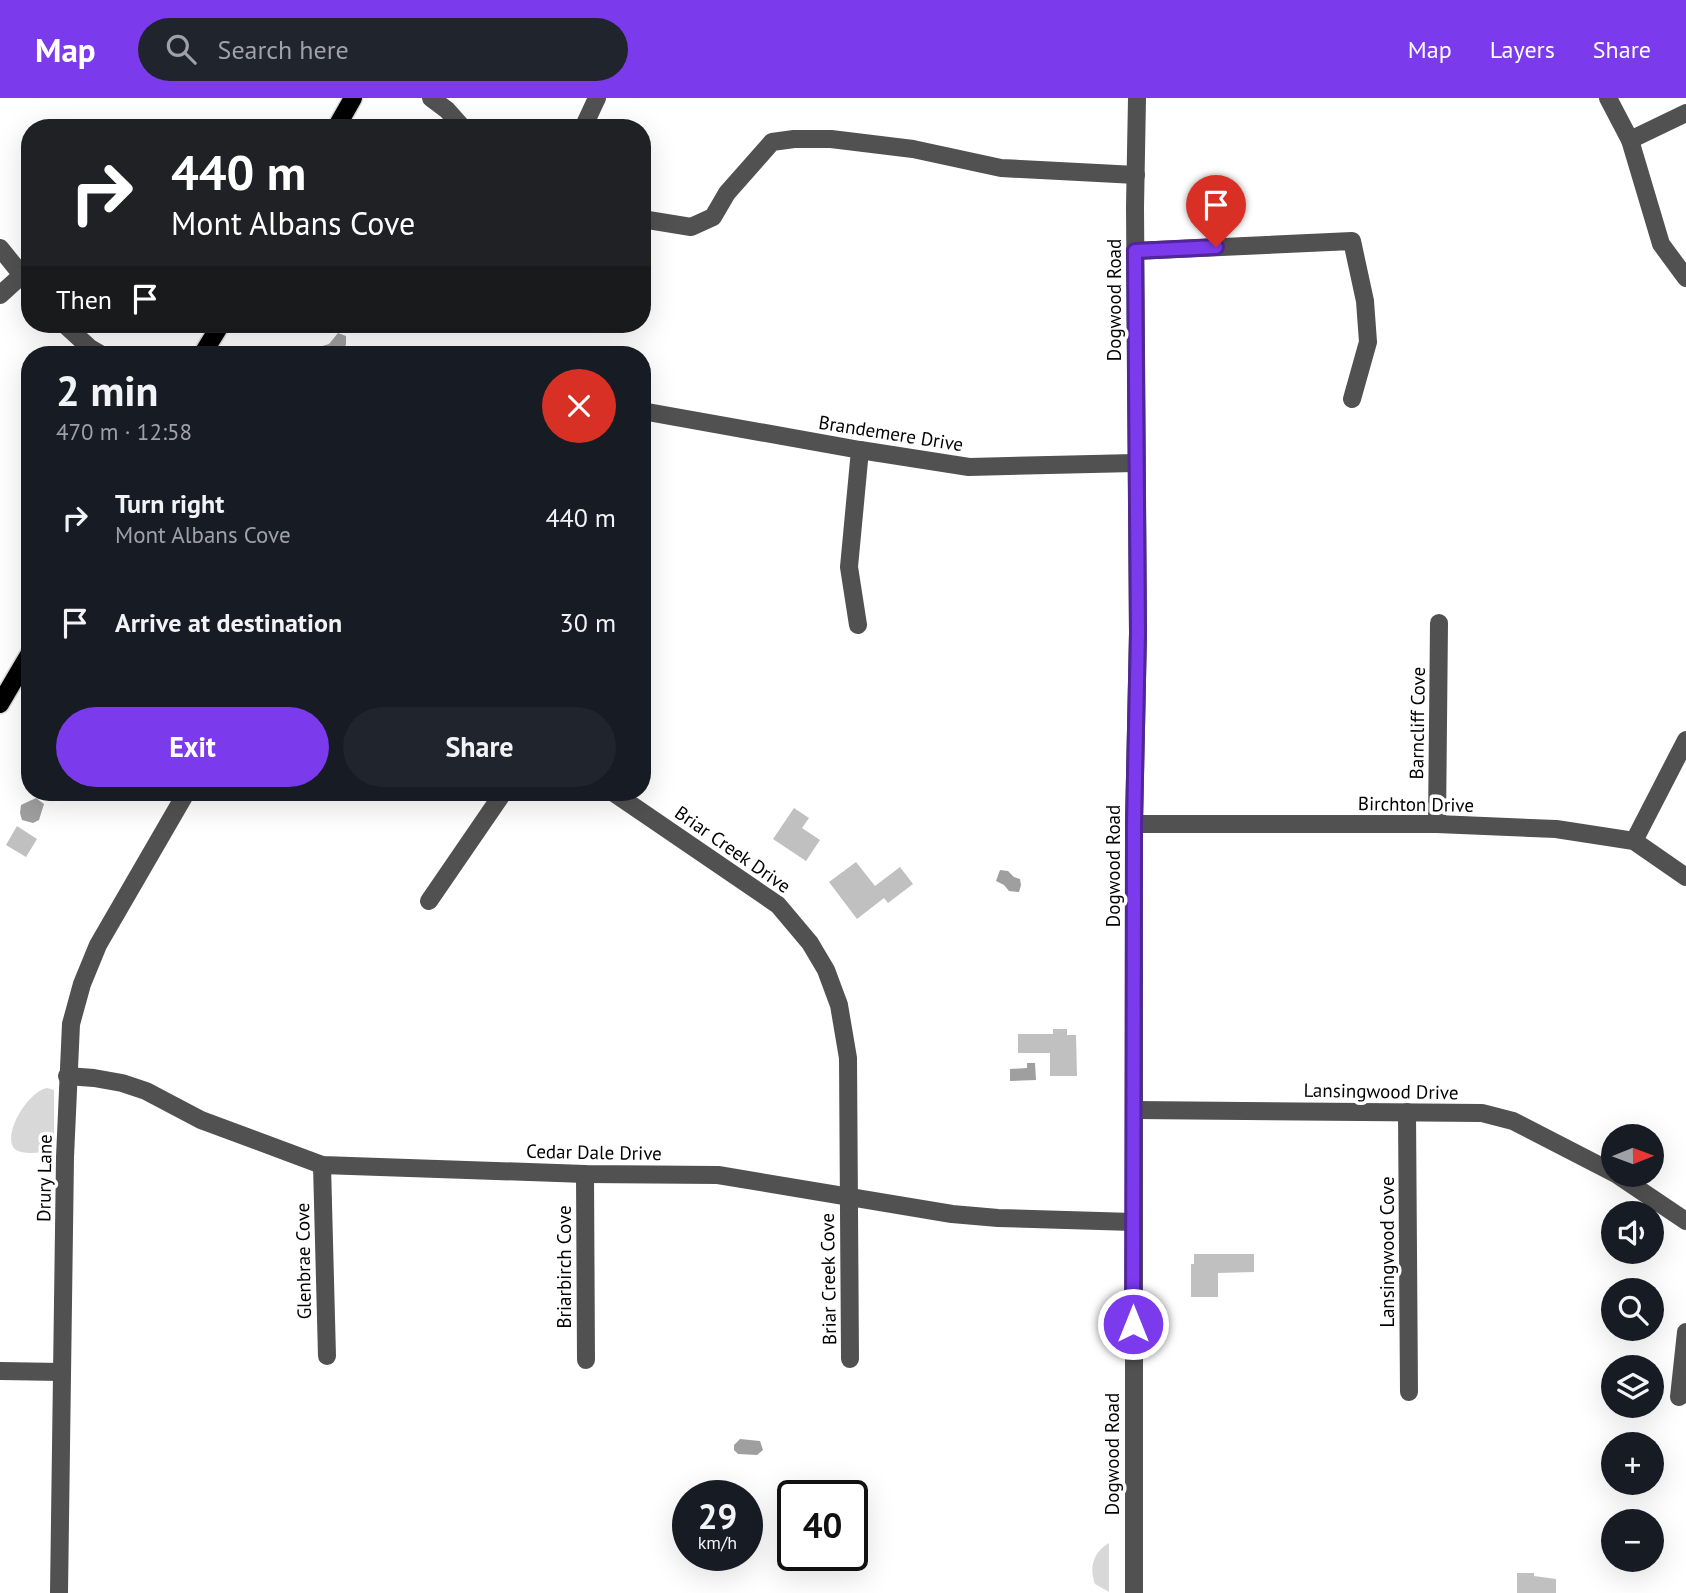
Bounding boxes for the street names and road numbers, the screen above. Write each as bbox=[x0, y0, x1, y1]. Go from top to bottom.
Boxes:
street label: Dogwood Road bbox=[1102, 239, 1126, 361]
street label: Brandemere Drive bbox=[817, 410, 965, 456]
street label: Barncliff Cove bbox=[1404, 667, 1430, 779]
street label: Birchton Drive bbox=[1358, 791, 1474, 817]
street label: Briar Creek Drive bbox=[670, 800, 796, 898]
street label: Dogwood Road bbox=[1101, 805, 1125, 927]
street label: Lansingwood Drive bbox=[1303, 1078, 1459, 1104]
street label: Drury Lane bbox=[31, 1134, 57, 1222]
street label: Cedar Dale Drive bbox=[526, 1139, 662, 1165]
street label: Lansingwood Cove bbox=[1375, 1176, 1399, 1328]
street label: Glenbrae Cove bbox=[290, 1202, 316, 1320]
street label: Briarbirch Cove bbox=[552, 1205, 576, 1329]
street label: Briar Creek Cove bbox=[815, 1213, 841, 1345]
street label: Dogwood Road bbox=[1100, 1393, 1124, 1515]

